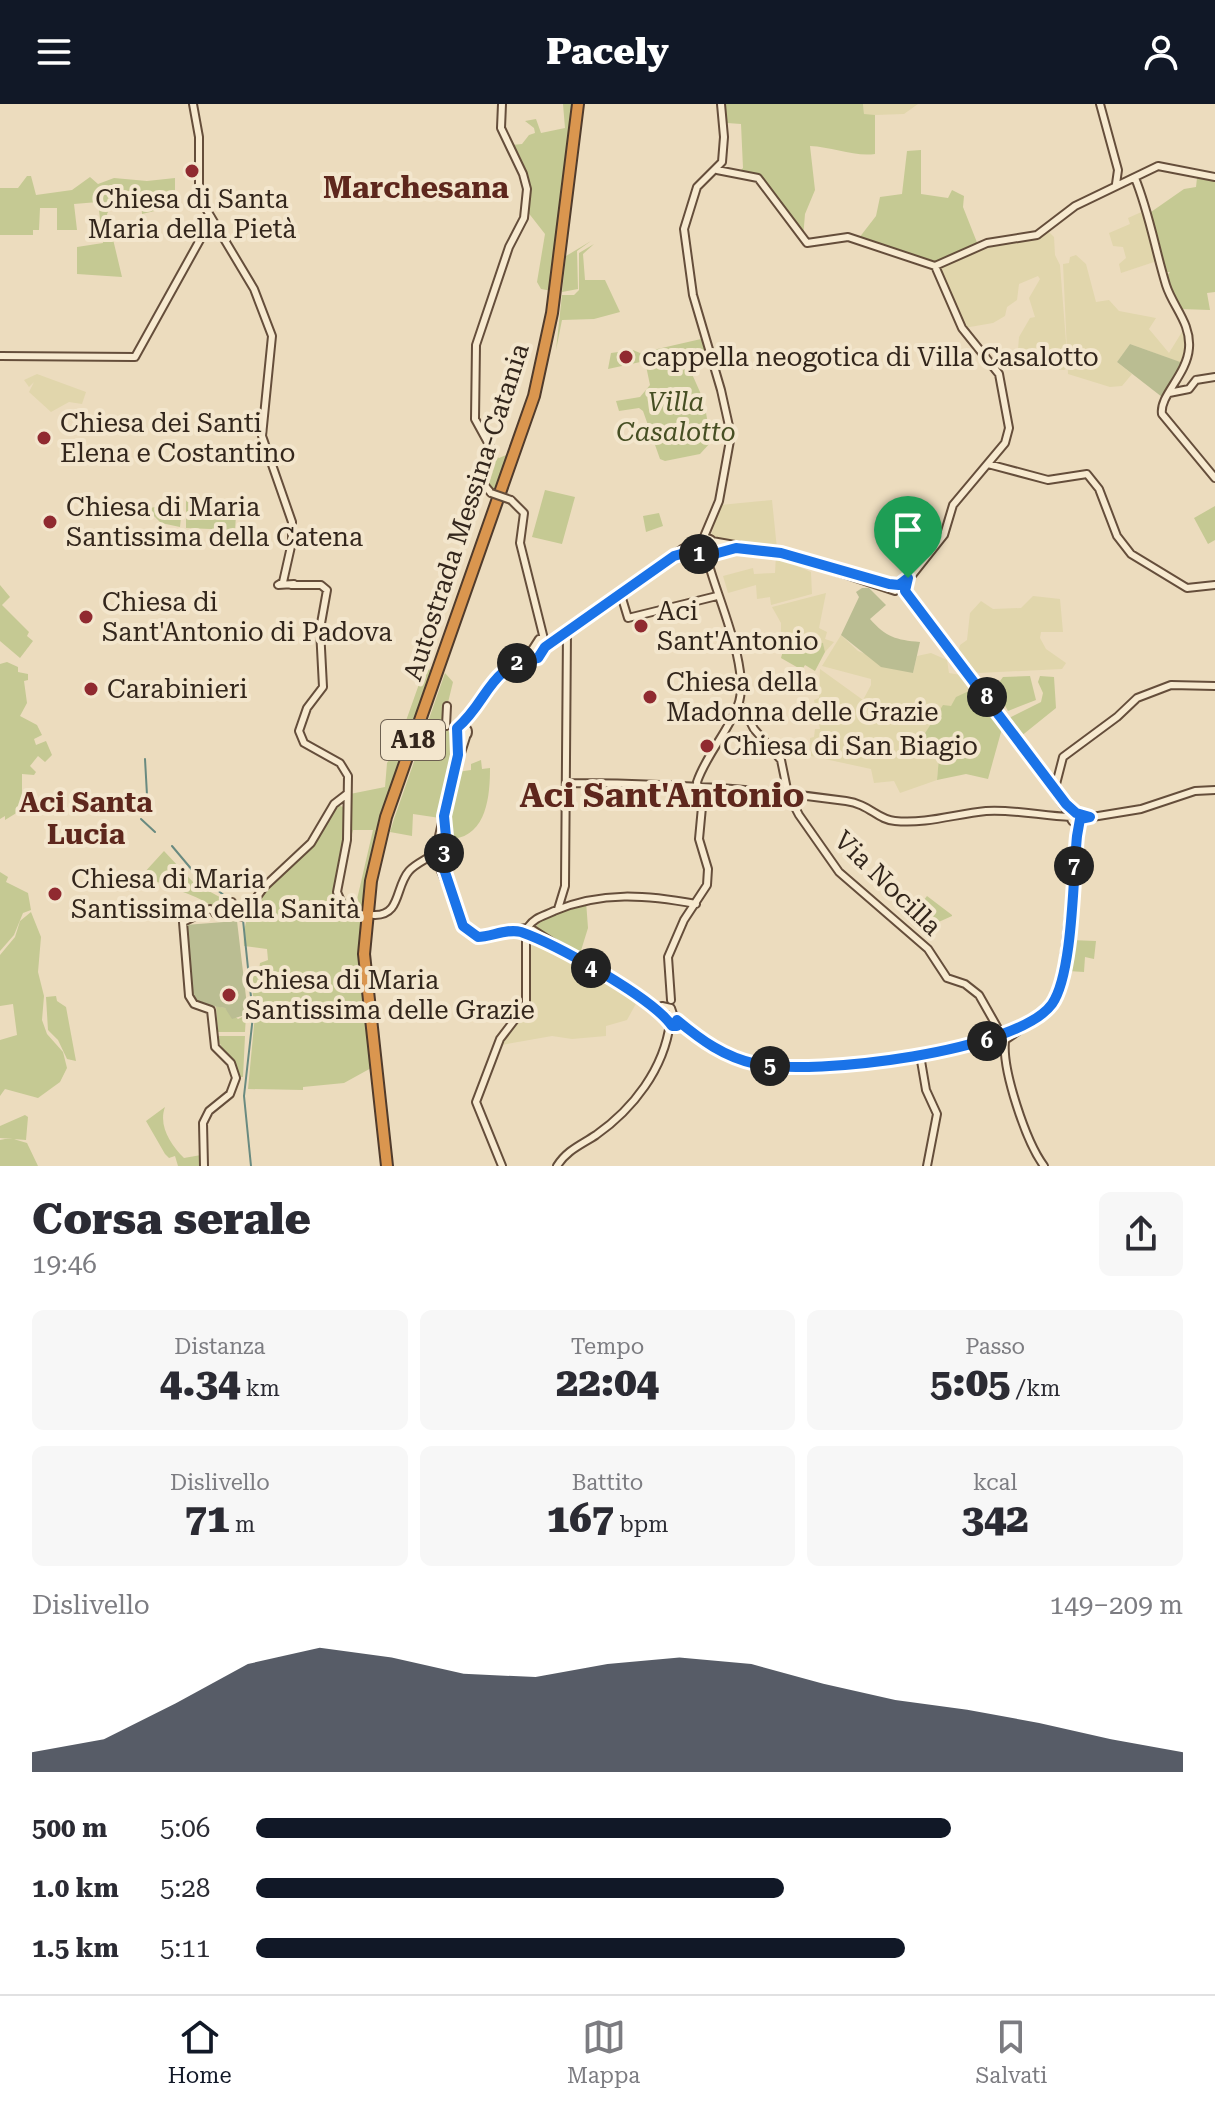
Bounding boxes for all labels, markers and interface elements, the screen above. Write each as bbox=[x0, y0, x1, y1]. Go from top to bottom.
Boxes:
icon: menu bbox=[32, 30, 76, 74]
icon: person bbox=[1139, 30, 1183, 74]
text: Pacely bbox=[546, 31, 669, 73]
marker: Chiesa di Santa Maria della Pietà bbox=[183, 162, 201, 180]
district label: Marchesana bbox=[323, 170, 509, 205]
place label: Chiesa di Santa Maria della Pietà bbox=[88, 184, 296, 244]
street label: Autostrada Messina-Catania bbox=[397, 340, 535, 684]
place label: cappella neogotica di Villa Casalotto bbox=[642, 342, 1099, 372]
marker: cappella neogotica di Villa Casalotto bbox=[617, 348, 635, 366]
park label: Villa Casalotto bbox=[616, 387, 736, 447]
place label: Chiesa dei Santi Elena e Costantino bbox=[60, 408, 296, 468]
marker: Chiesa dei Santi Elena e Costantino bbox=[35, 429, 53, 447]
place label: Chiesa di Maria Santissima della Catena bbox=[66, 492, 363, 552]
pin bbox=[874, 496, 942, 578]
icon: arrive bbox=[886, 508, 930, 552]
marker: Chiesa di Maria Santissima della Catena bbox=[41, 513, 59, 531]
pin: 1 bbox=[679, 534, 719, 574]
text: 1 bbox=[693, 541, 705, 566]
place label: Chiesa di Sant'Antonio di Padova bbox=[102, 587, 392, 647]
place label: Aci Sant'Antonio bbox=[657, 596, 819, 656]
marker: Chiesa di Sant'Antonio di Padova bbox=[77, 608, 95, 626]
marker: Aci Sant'Antonio bbox=[632, 617, 650, 635]
pin: 2 bbox=[497, 643, 537, 683]
text: 2 bbox=[511, 650, 523, 675]
place label: Chiesa della Madonna delle Grazie bbox=[666, 667, 938, 727]
place label: Carabinieri bbox=[107, 674, 248, 704]
pin: 8 bbox=[967, 677, 1007, 717]
marker: Carabinieri bbox=[82, 680, 100, 698]
text: 8 bbox=[981, 684, 993, 709]
marker: Chiesa della Madonna delle Grazie bbox=[641, 688, 659, 706]
road number: A18 bbox=[381, 720, 445, 760]
place label: Chiesa di San Biagio bbox=[723, 731, 978, 761]
marker: Chiesa di San Biagio bbox=[698, 737, 716, 755]
district label: Aci Sant'Antonio bbox=[519, 775, 805, 815]
district label: Aci Santa Lucia bbox=[19, 786, 153, 851]
street label: Via Nocilla bbox=[828, 825, 948, 941]
pin: 3 bbox=[424, 833, 464, 873]
text: 3 bbox=[438, 840, 450, 865]
pin: 7 bbox=[1054, 846, 1094, 886]
text: 7 bbox=[1068, 853, 1080, 878]
place label: Chiesa di Maria Santissima della Sanità bbox=[71, 864, 360, 924]
marker: Chiesa di Maria Santissima della Sanità bbox=[46, 885, 64, 903]
pin: 4 bbox=[571, 948, 611, 988]
text: 4 bbox=[585, 955, 597, 980]
place label: Chiesa di Maria Santissima delle Grazie bbox=[245, 965, 535, 1025]
marker: Chiesa di Maria Santissima delle Grazie bbox=[220, 986, 238, 1004]
pin: 6 bbox=[967, 1021, 1007, 1061]
text: 6 bbox=[981, 1028, 993, 1053]
pin: 5 bbox=[750, 1046, 790, 1086]
text: 5 bbox=[764, 1053, 776, 1078]
button: share bbox=[1099, 1192, 1183, 1276]
text: Corsa serale bbox=[32, 1193, 311, 1245]
text: 19:46 bbox=[32, 1249, 97, 1279]
text: Distanza bbox=[174, 1334, 265, 1359]
text: Tempo bbox=[571, 1334, 644, 1359]
text: Passo bbox=[965, 1334, 1025, 1359]
text: 4.34 bbox=[160, 1359, 240, 1406]
text: 22:04 bbox=[556, 1359, 659, 1406]
text: 5:05 bbox=[930, 1359, 1010, 1406]
text: km bbox=[240, 1376, 280, 1401]
text: /km bbox=[1010, 1376, 1060, 1401]
text: Dislivello bbox=[170, 1470, 270, 1495]
text: Battito bbox=[572, 1470, 643, 1495]
text: kcal bbox=[973, 1470, 1017, 1495]
text: 71 bbox=[185, 1495, 229, 1542]
text: 167 bbox=[547, 1495, 614, 1542]
text: 342 bbox=[962, 1495, 1029, 1542]
text: m bbox=[229, 1512, 255, 1537]
text: bpm bbox=[614, 1512, 668, 1537]
text: Dislivello bbox=[32, 1590, 150, 1620]
text: 149–209 m bbox=[1050, 1590, 1183, 1620]
text: 500 m bbox=[32, 1813, 107, 1843]
text: 5:06 bbox=[160, 1813, 210, 1843]
text: 1.0 km bbox=[32, 1873, 119, 1903]
text: 5:28 bbox=[160, 1873, 210, 1903]
text: 1.5 km bbox=[32, 1933, 119, 1963]
text: 5:11 bbox=[160, 1933, 210, 1963]
tab: Home bbox=[168, 2015, 231, 2088]
tab: Mappa bbox=[567, 2015, 640, 2088]
tab: Salvati bbox=[976, 2015, 1047, 2088]

